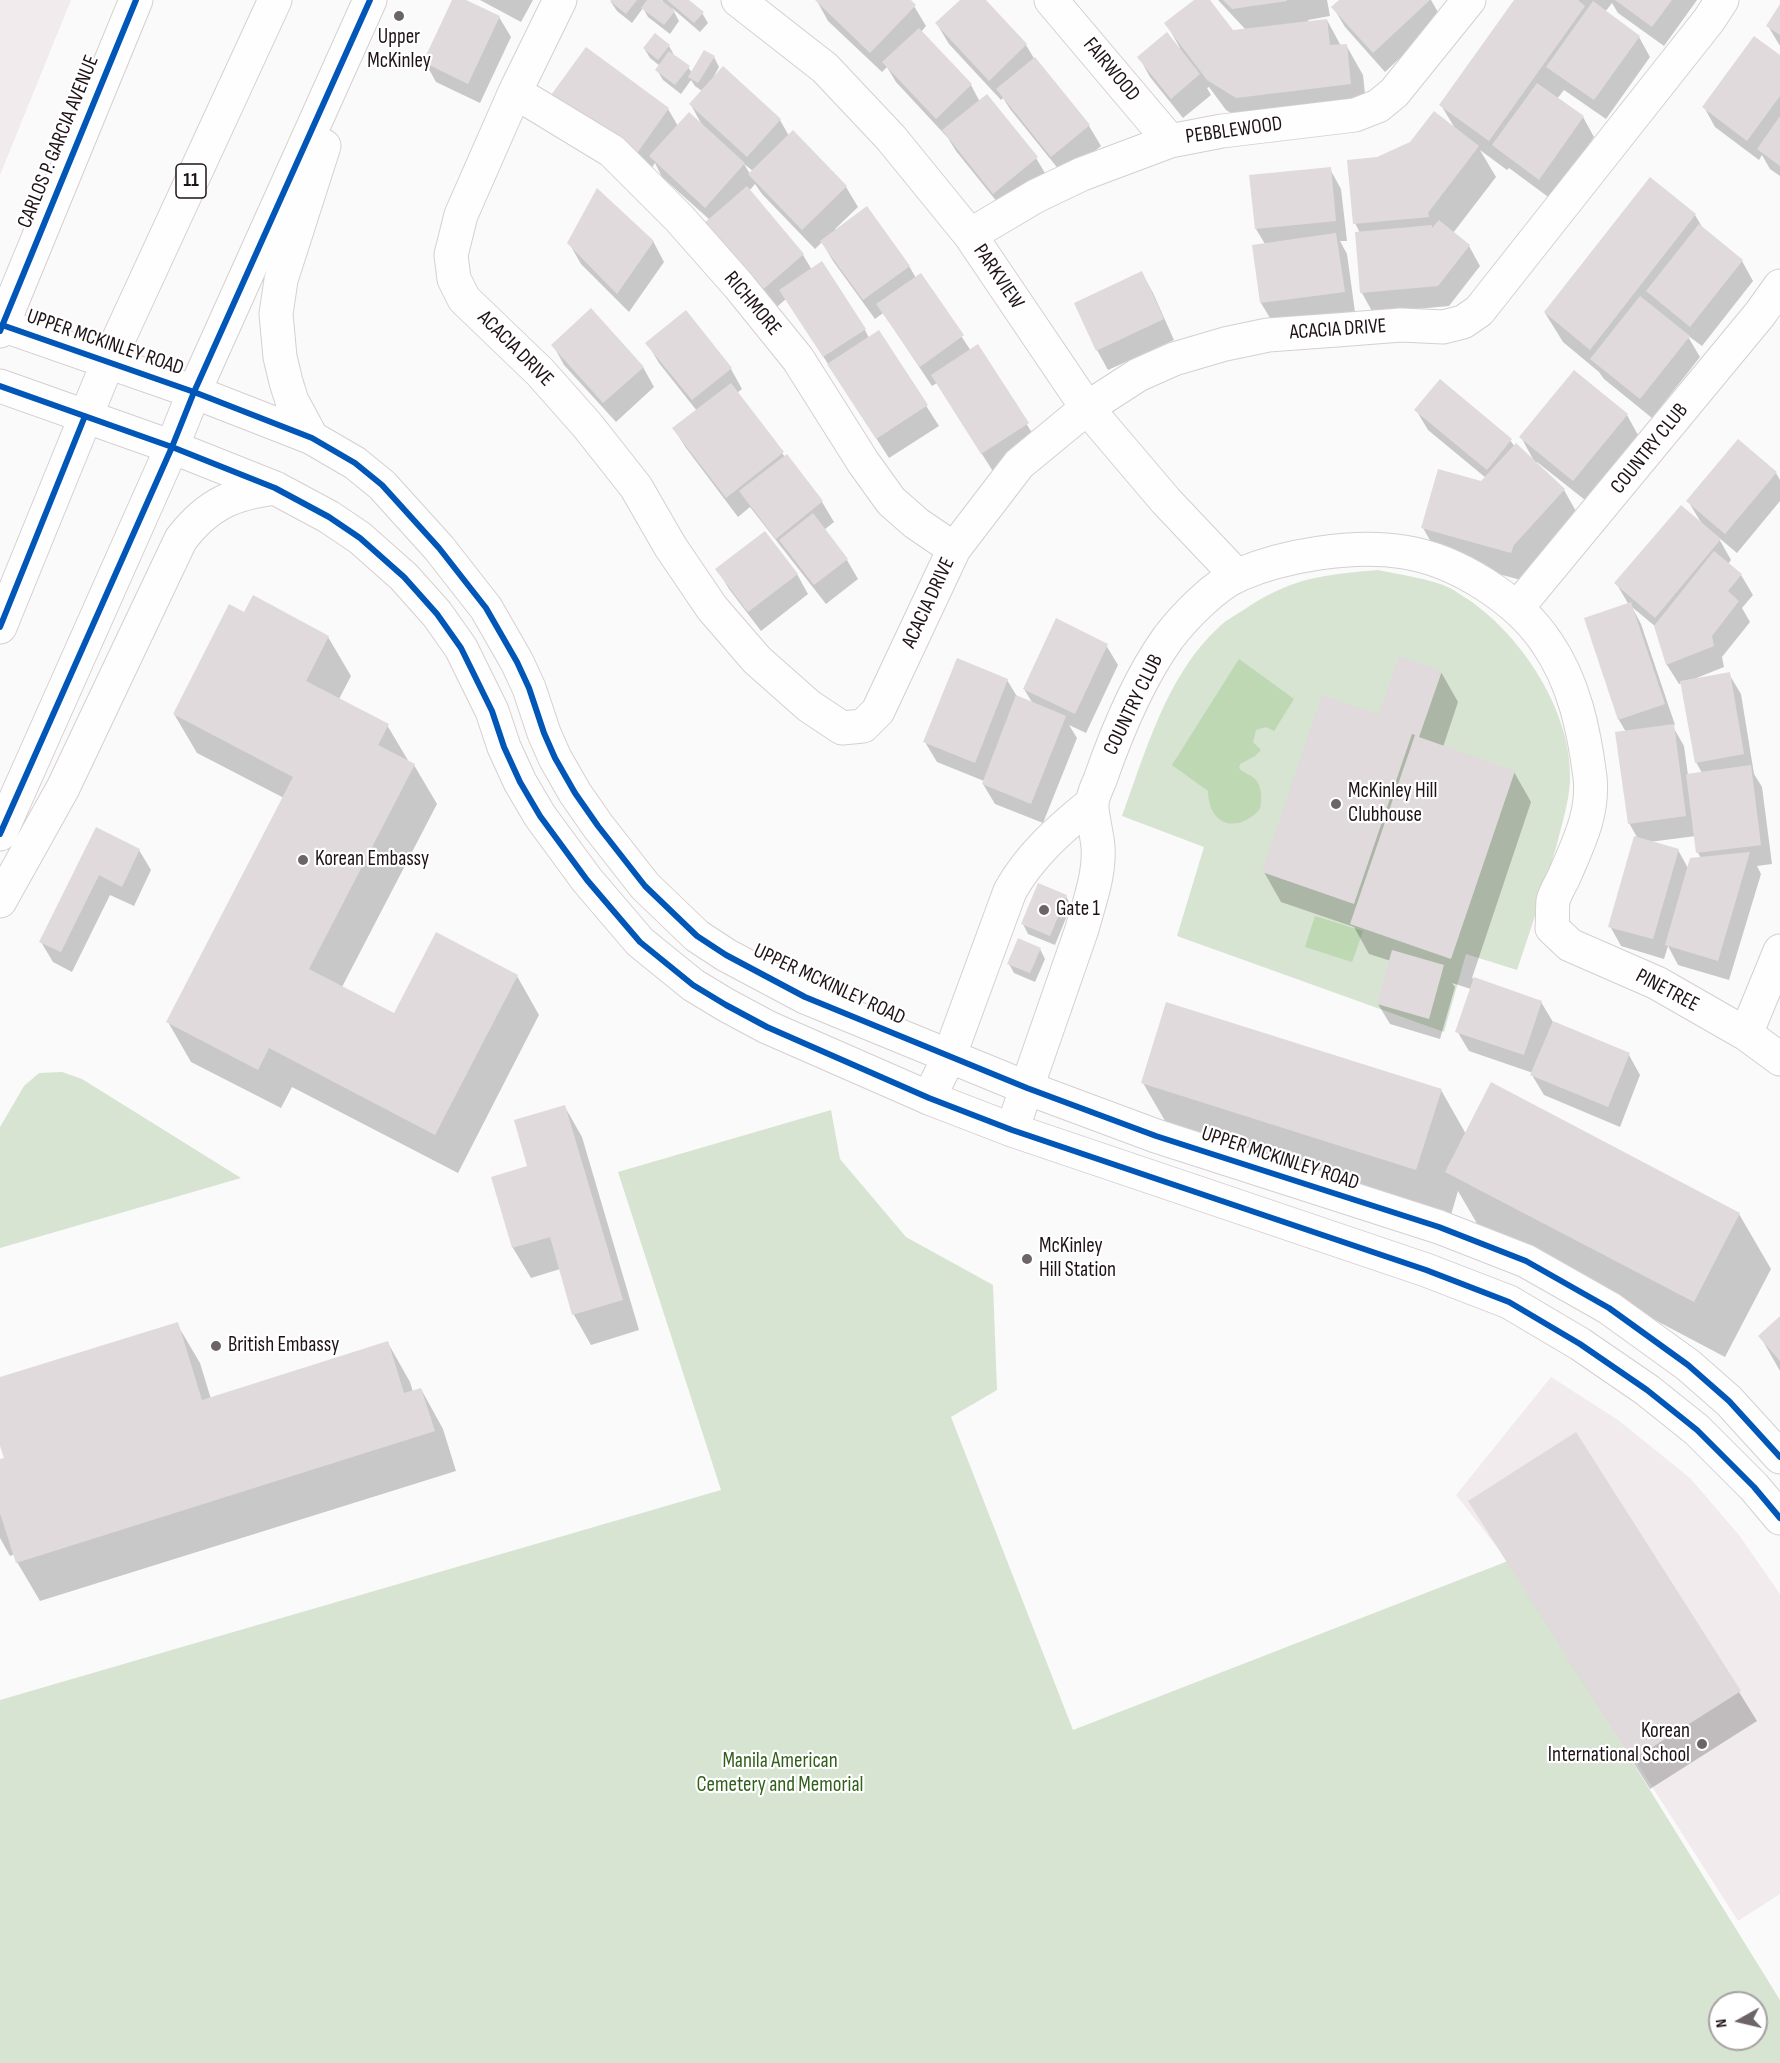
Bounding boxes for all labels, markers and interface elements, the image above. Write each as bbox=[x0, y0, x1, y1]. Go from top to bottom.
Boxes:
marker: Upper McKinley bbox=[392, 9, 406, 23]
place label: Upper McKinley bbox=[367, 25, 431, 75]
street label: FAIRWOOD bbox=[1077, 33, 1145, 107]
street label: CARLOS P. GARCIA AVENUE bbox=[13, 52, 105, 232]
street label: PEBBLEWOOD bbox=[1184, 112, 1284, 150]
road number: 11 bbox=[176, 164, 206, 198]
street label: PARKVIEW bbox=[967, 240, 1029, 314]
street label: RICHMORE bbox=[718, 267, 786, 341]
street label: UPPER MCKINLEY ROAD bbox=[23, 304, 187, 382]
street label: ACACIA DRIVE bbox=[472, 306, 558, 392]
street label: ACACIA DRIVE bbox=[1289, 314, 1387, 346]
street label: COUNTRY CLUB bbox=[1606, 399, 1694, 499]
street label: ACACIA DRIVE bbox=[897, 554, 961, 652]
street label: COUNTRY CLUB bbox=[1099, 651, 1169, 759]
place label: McKinley Hill Clubhouse bbox=[1348, 779, 1437, 829]
marker: McKinley Hill Clubhouse bbox=[1329, 797, 1343, 811]
place label: Korean Embassy bbox=[315, 847, 429, 873]
marker: Korean Embassy bbox=[296, 853, 310, 867]
place label: Gate 1 bbox=[1056, 897, 1100, 923]
marker: Gate 1 bbox=[1037, 903, 1051, 917]
street label: UPPER MCKINLEY ROAD bbox=[749, 939, 909, 1031]
street label: PINETREE bbox=[1631, 964, 1703, 1018]
street label: UPPER MCKINLEY ROAD bbox=[1198, 1122, 1362, 1196]
place label: McKinley Hill Station bbox=[1039, 1234, 1116, 1284]
marker: McKinley Hill Station bbox=[1020, 1252, 1034, 1266]
place label: British Embassy bbox=[228, 1333, 339, 1359]
marker: British Embassy bbox=[209, 1339, 223, 1353]
place label: Korean International School bbox=[1548, 1719, 1690, 1769]
marker: Korean International School bbox=[1695, 1737, 1709, 1751]
park label: Manila American Cemetery and Memorial bbox=[697, 1749, 863, 1799]
north arrow bbox=[1708, 1991, 1768, 2051]
text: N bbox=[1712, 2018, 1732, 2029]

